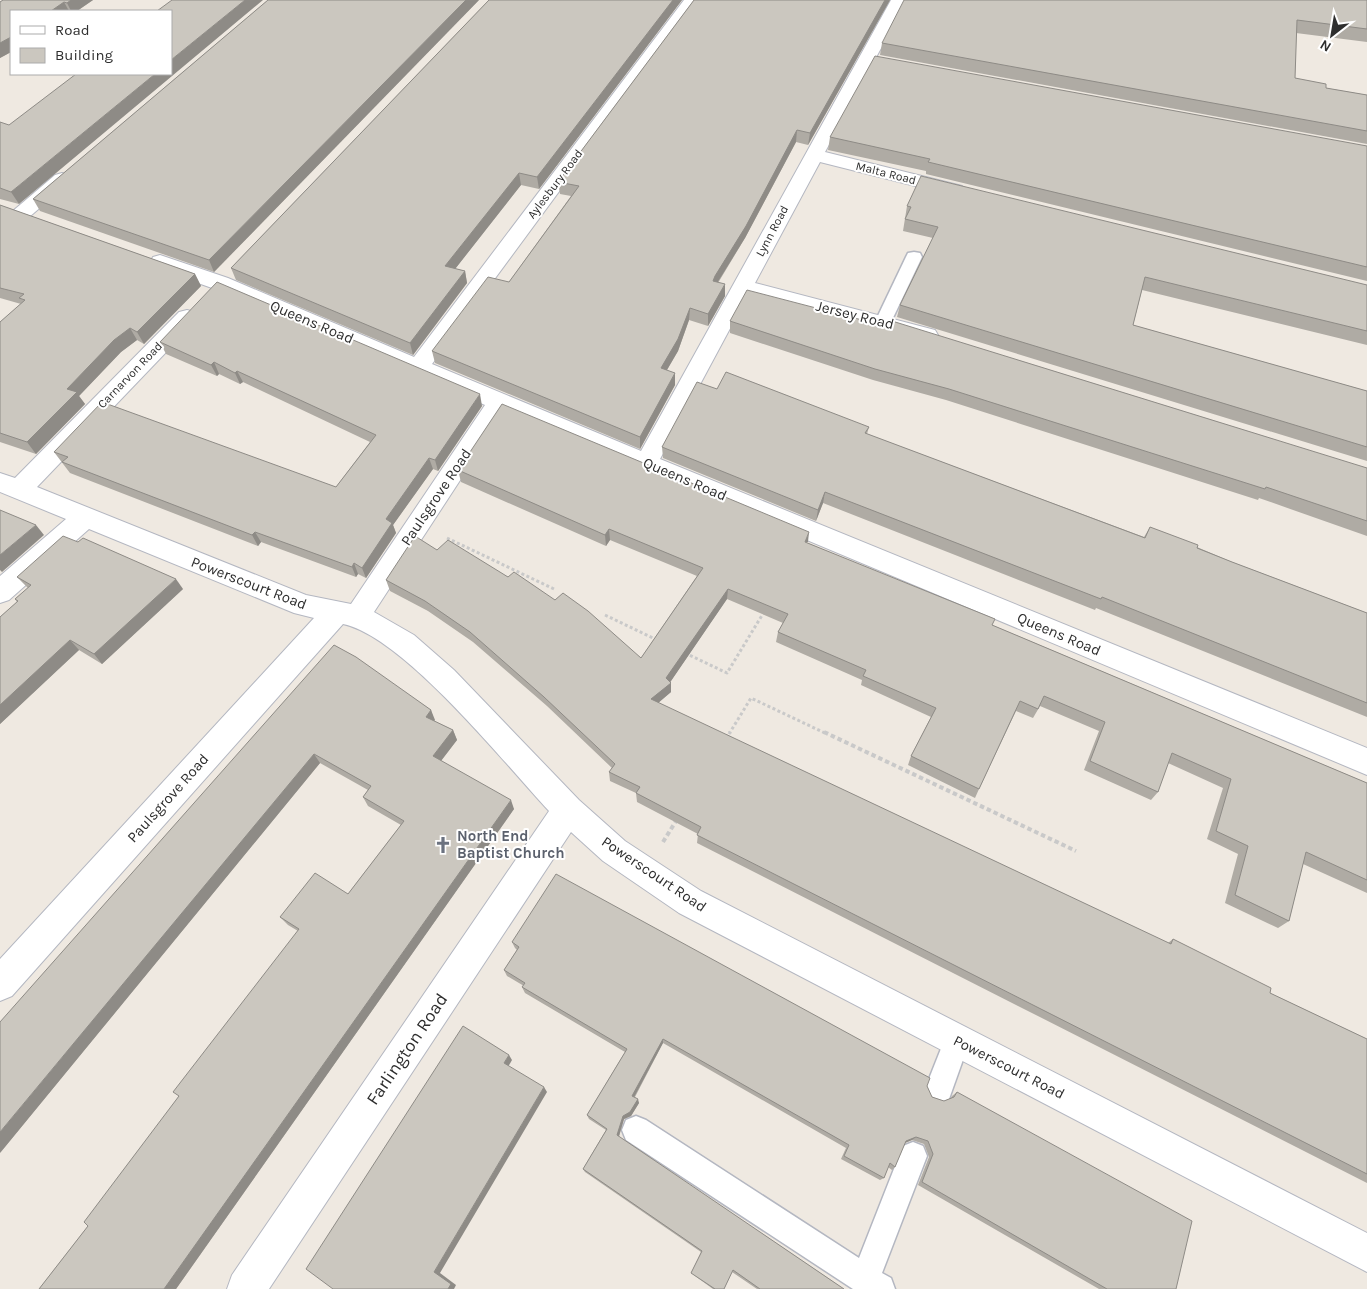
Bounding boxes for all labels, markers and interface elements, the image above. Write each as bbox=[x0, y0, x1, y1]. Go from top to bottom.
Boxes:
legend bbox=[10, 10, 172, 75]
north arrow bbox=[1307, 10, 1357, 60]
text: Road bbox=[55, 21, 90, 39]
text: N bbox=[1317, 36, 1334, 56]
text: Building bbox=[55, 46, 113, 64]
street label: Aylesbury Road bbox=[525, 147, 585, 221]
street label: Malta Road bbox=[854, 159, 918, 187]
street label: Lynn Road bbox=[753, 203, 791, 259]
street label: Queens Road bbox=[267, 296, 357, 348]
street label: Jersey Road bbox=[814, 297, 896, 333]
street label: Carnarvon Road bbox=[95, 339, 165, 411]
street label: Paulsgrove Road bbox=[397, 445, 475, 549]
street label: Queens Road bbox=[640, 453, 730, 505]
street label: Powerscourt Road bbox=[189, 553, 309, 613]
street label: Queens Road bbox=[1014, 608, 1104, 660]
street label: Paulsgrove Road bbox=[123, 750, 213, 846]
place label: North End Baptist Church bbox=[457, 827, 565, 862]
street label: Powerscourt Road bbox=[598, 832, 710, 916]
church icon: North End Baptist Church bbox=[433, 835, 453, 855]
street label: Farlington Road bbox=[362, 989, 452, 1109]
street label: Powerscourt Road bbox=[950, 1031, 1068, 1103]

